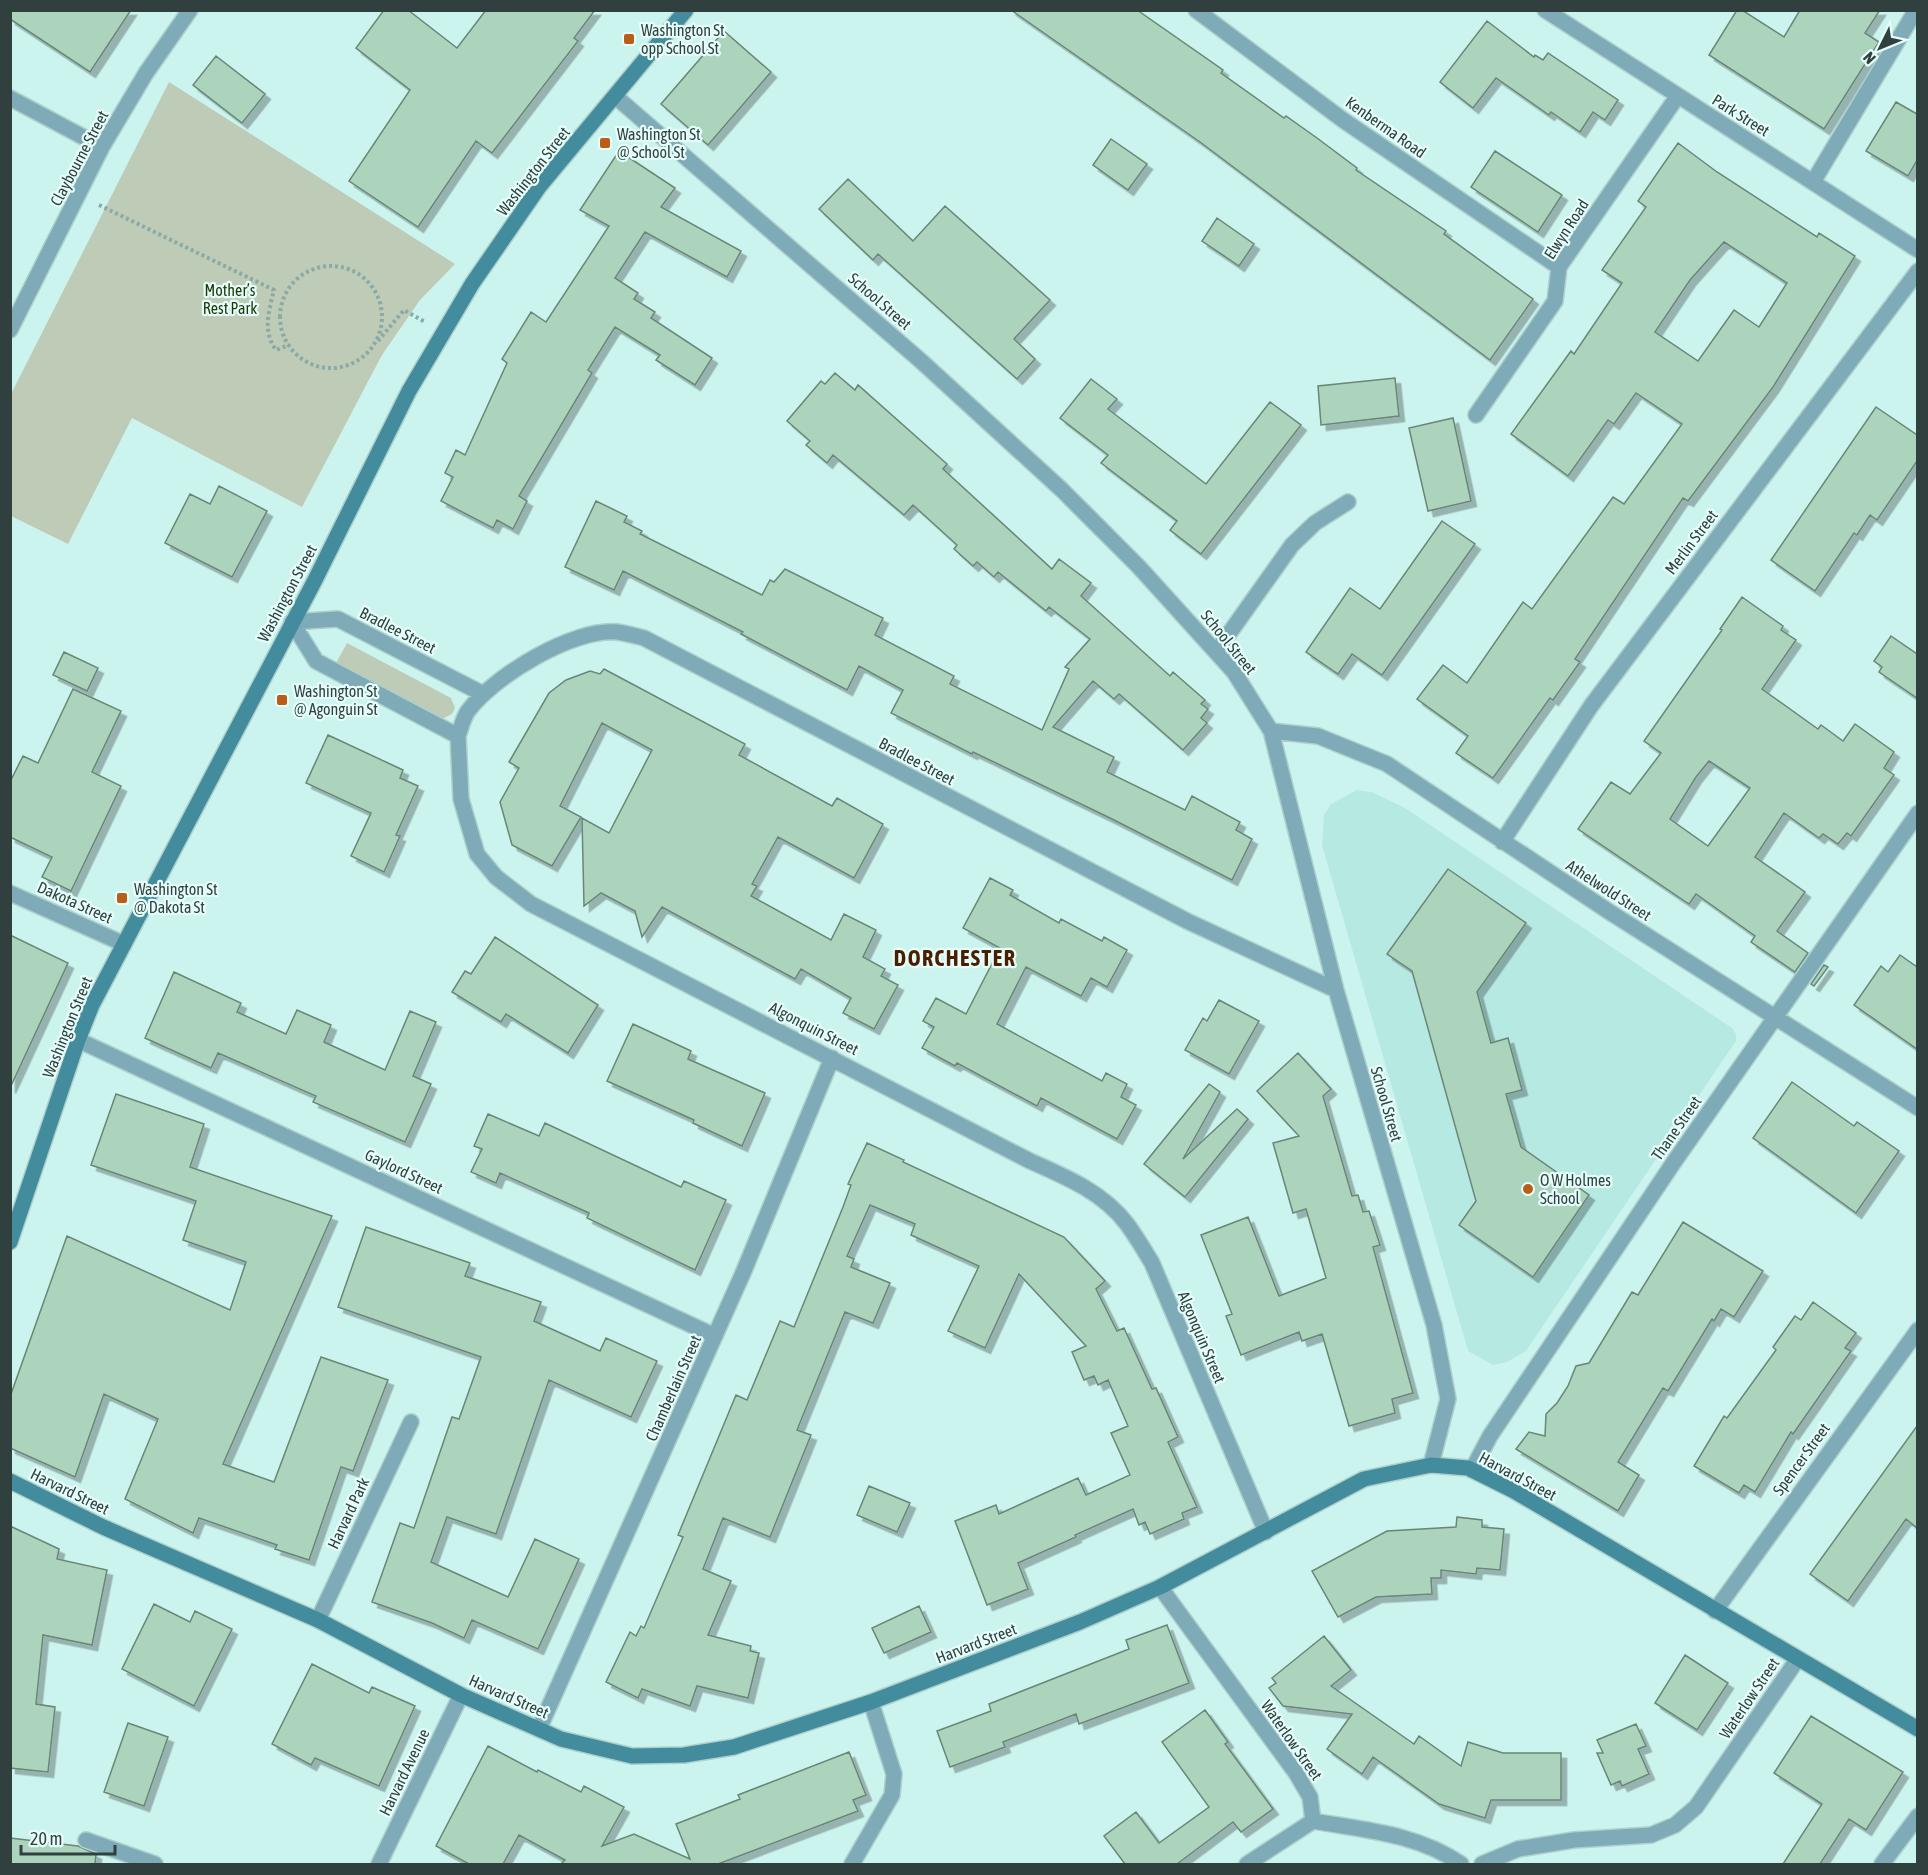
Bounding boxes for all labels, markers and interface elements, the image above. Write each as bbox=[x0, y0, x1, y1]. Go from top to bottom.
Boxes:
north arrow bbox=[1850, 18, 1910, 78]
place label: Washington St opp School St bbox=[641, 21, 725, 58]
marker: Washington St opp School St bbox=[622, 32, 636, 46]
text: N bbox=[1859, 49, 1879, 68]
street label: Park Street bbox=[1709, 90, 1773, 140]
street label: Kenberma Road bbox=[1342, 93, 1430, 161]
street label: Claybourne Street bbox=[46, 107, 113, 209]
street label: Washington Street bbox=[493, 123, 574, 219]
place label: Washington St @ School St bbox=[617, 125, 701, 161]
marker: Washington St @ School St bbox=[598, 136, 612, 150]
street label: Elwyn Road bbox=[1540, 196, 1593, 263]
street label: School Street bbox=[845, 269, 915, 333]
park label: Mother’s Rest Park bbox=[203, 281, 257, 317]
street label: Merlin Street bbox=[1661, 506, 1721, 578]
street label: Washington Street bbox=[254, 541, 321, 645]
street label: Bradlee Street bbox=[357, 603, 439, 657]
street label: School Street bbox=[1198, 606, 1260, 678]
place label: Washington St @ Agonguin St bbox=[294, 682, 378, 719]
marker: Washington St @ Agonguin St bbox=[275, 693, 289, 707]
street label: Bradlee Street bbox=[876, 734, 958, 789]
street label: Athelwold Street bbox=[1563, 856, 1655, 924]
street label: Dakota Street bbox=[35, 878, 116, 927]
place label: Washington St @ Dakota St bbox=[134, 880, 218, 916]
marker: Washington St @ Dakota St bbox=[115, 891, 129, 905]
district label: DORCHESTER bbox=[894, 945, 1016, 971]
street label: Washington Street bbox=[39, 974, 97, 1080]
street label: Algonquin Street bbox=[766, 998, 862, 1059]
street label: School Street bbox=[1368, 1065, 1406, 1144]
street label: Thane Street bbox=[1647, 1092, 1705, 1164]
street label: Gaylord Street bbox=[362, 1145, 446, 1198]
place label: O W Holmes School bbox=[1540, 1171, 1611, 1207]
marker: O W Holmes School bbox=[1521, 1182, 1535, 1196]
street label: Algonquin Street bbox=[1174, 1289, 1230, 1386]
street label: Chamberlain Street bbox=[642, 1332, 705, 1444]
street label: Spencer Street bbox=[1769, 1419, 1834, 1499]
street label: Harvard Street bbox=[1476, 1448, 1560, 1504]
street label: Harvard Street bbox=[28, 1464, 112, 1518]
street label: Harvard Park bbox=[324, 1475, 372, 1551]
street label: Harvard Street bbox=[933, 1619, 1019, 1667]
street label: Waterlow Street bbox=[1715, 1654, 1783, 1742]
street label: Harvard Street bbox=[467, 1671, 552, 1722]
street label: Waterlow Street bbox=[1258, 1697, 1326, 1784]
street label: Harvard Avenue bbox=[375, 1726, 433, 1818]
scale bar bbox=[21, 1818, 116, 1856]
text: 20 m bbox=[30, 1828, 62, 1849]

